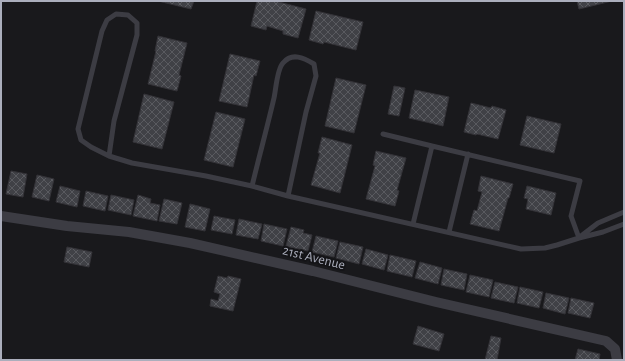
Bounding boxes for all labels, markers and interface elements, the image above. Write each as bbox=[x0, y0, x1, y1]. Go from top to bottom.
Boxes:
street label: 21st Avenue bbox=[281, 243, 346, 272]

